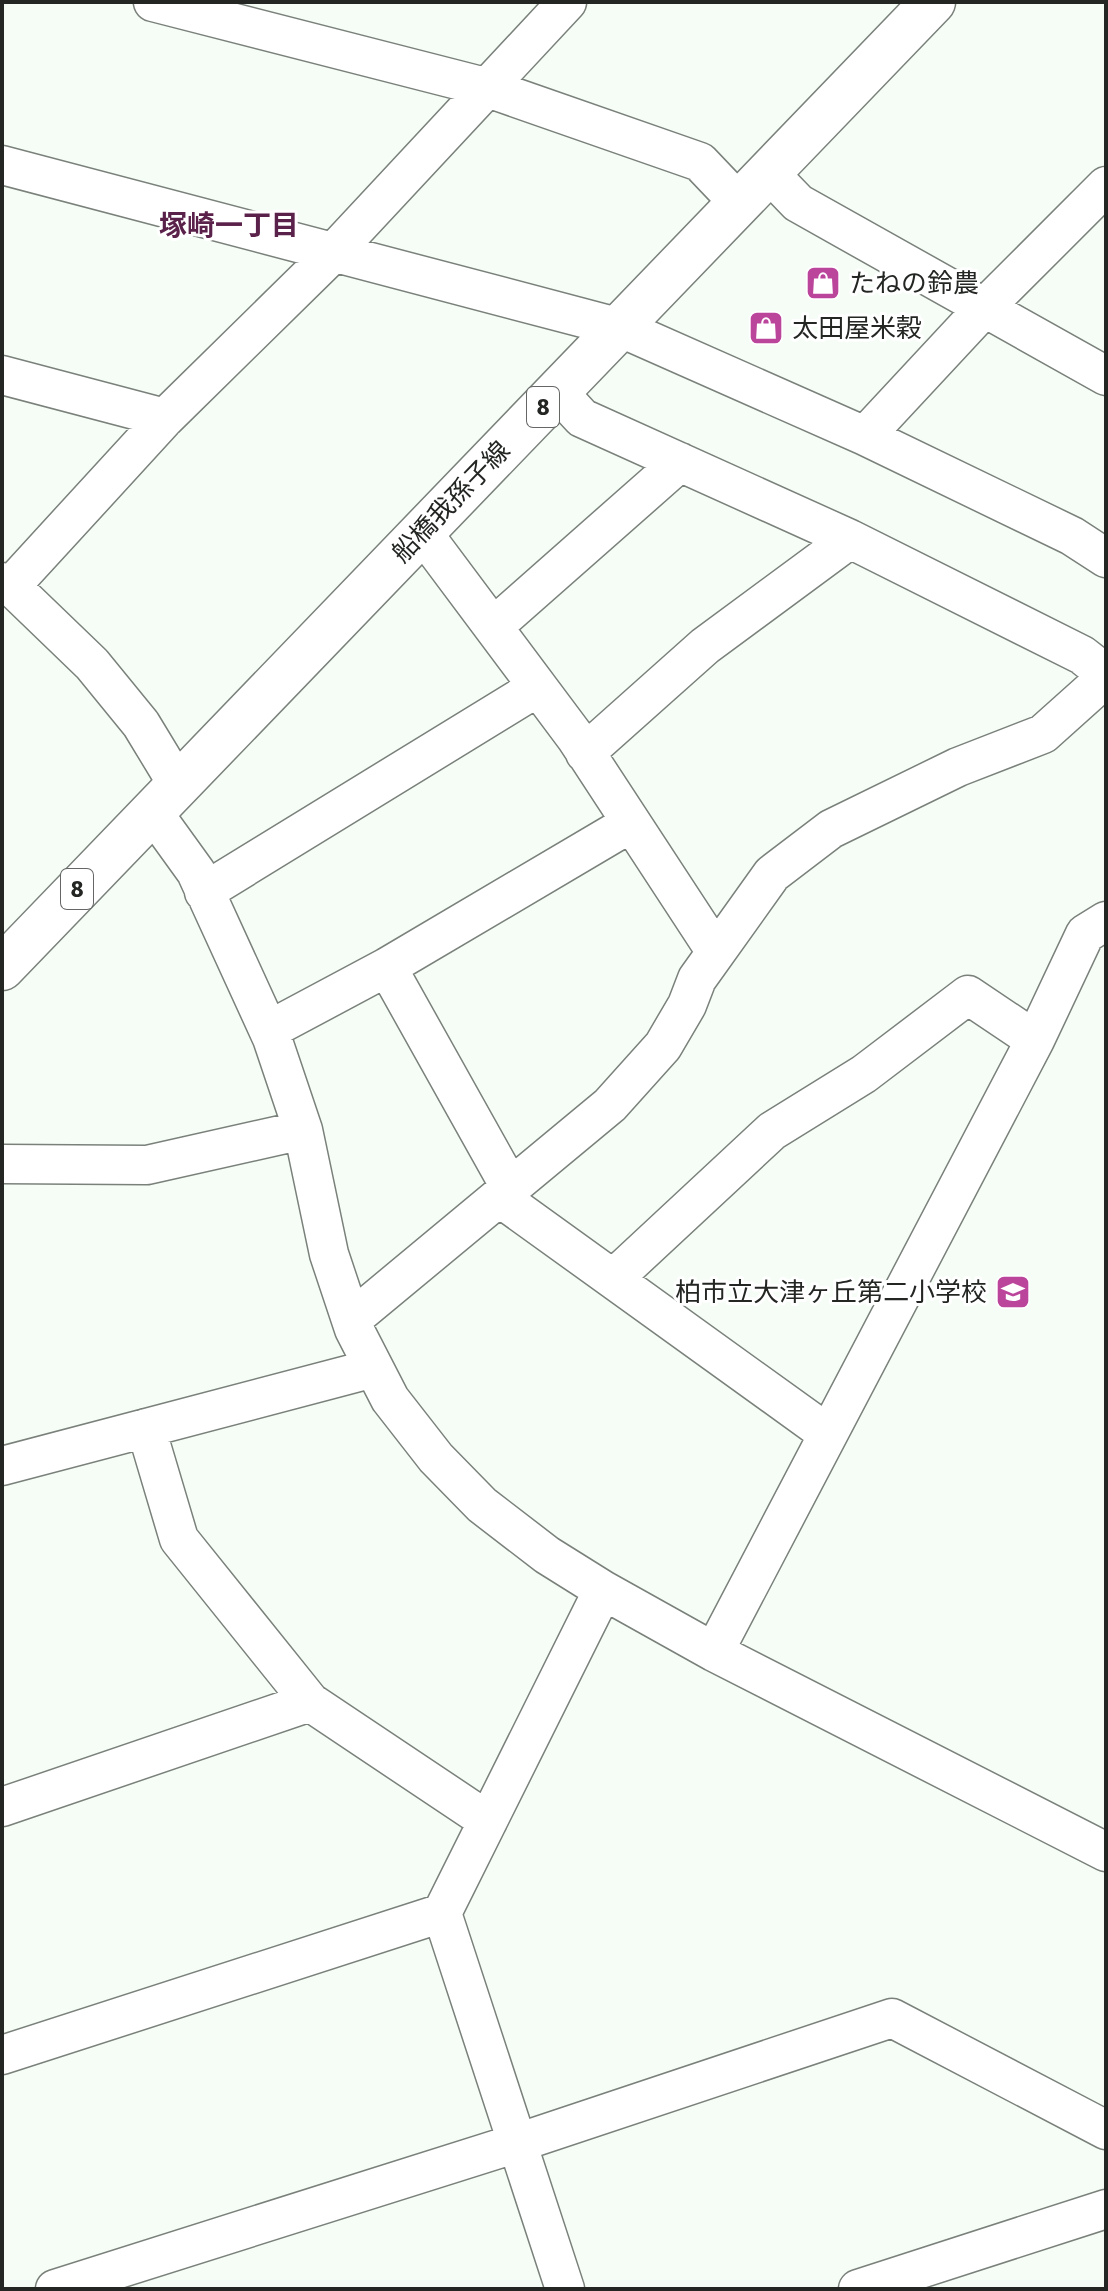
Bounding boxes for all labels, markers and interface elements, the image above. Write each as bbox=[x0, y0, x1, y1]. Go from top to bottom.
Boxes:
district label: 塚崎一丁目 bbox=[159, 209, 299, 242]
shop icon: たねの鈴農 bbox=[804, 264, 842, 302]
place label: たねの鈴農 bbox=[849, 268, 979, 299]
shop icon: 太田屋米穀 bbox=[747, 309, 785, 347]
place label: 太田屋米穀 bbox=[792, 313, 922, 344]
road number: 8 bbox=[527, 387, 559, 427]
street label: 船橋我孫子線 bbox=[386, 435, 516, 569]
road number: 8 bbox=[61, 869, 93, 909]
school or university icon: 柏市立大津ヶ丘第二小学校 bbox=[994, 1273, 1032, 1311]
place label: 柏市立大津ヶ丘第二小学校 bbox=[675, 1277, 987, 1308]

